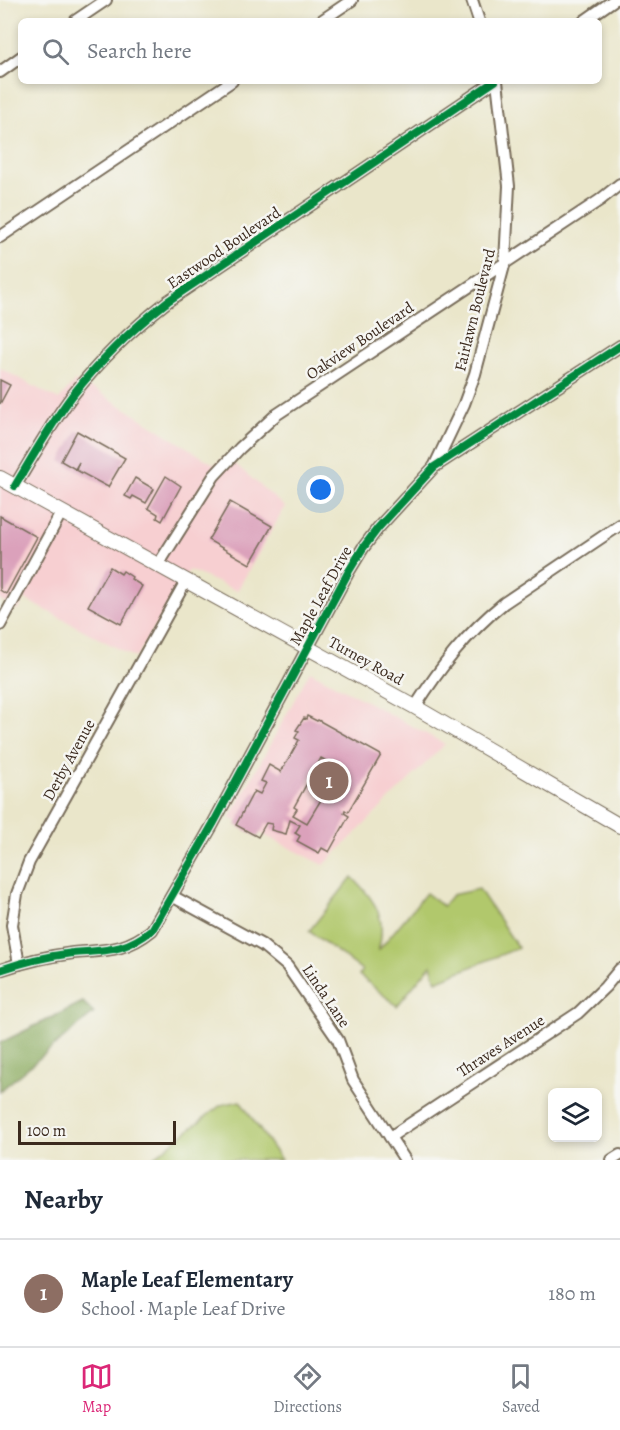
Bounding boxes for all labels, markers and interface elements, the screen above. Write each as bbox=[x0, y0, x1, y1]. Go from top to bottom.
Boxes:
search box bbox=[18, 18, 602, 84]
icon: search bbox=[39, 35, 72, 68]
text: Search here bbox=[87, 36, 192, 66]
street label: Eastwood Boulevard bbox=[163, 201, 286, 294]
street label: Fairlawn Boulevard bbox=[449, 246, 501, 374]
street label: Oakview Boulevard bbox=[302, 297, 419, 385]
your location bbox=[306, 475, 335, 504]
street label: Maple Leaf Drive bbox=[285, 542, 357, 650]
street label: Turney Road bbox=[325, 631, 408, 691]
street label: Derby Avenue bbox=[37, 715, 101, 805]
pin: 1 bbox=[310, 758, 348, 804]
street label: Linda Lane bbox=[297, 960, 355, 1032]
street label: Thraves Avenue bbox=[453, 1009, 549, 1083]
map controls bbox=[548, 1088, 602, 1142]
button: layers bbox=[548, 1088, 602, 1142]
scale bar bbox=[18, 1118, 176, 1146]
text: 100 m bbox=[27, 1120, 66, 1142]
text: Nearby bbox=[24, 1182, 103, 1217]
text: Maple Leaf Elementary bbox=[81, 1265, 293, 1295]
text: 1 bbox=[40, 1280, 47, 1307]
text: 180 m bbox=[548, 1280, 596, 1307]
text: School · Maple Leaf Drive bbox=[81, 1295, 285, 1322]
tab: Map bbox=[80, 1360, 113, 1418]
tab: Directions bbox=[273, 1360, 342, 1418]
tab: Saved bbox=[502, 1360, 540, 1418]

